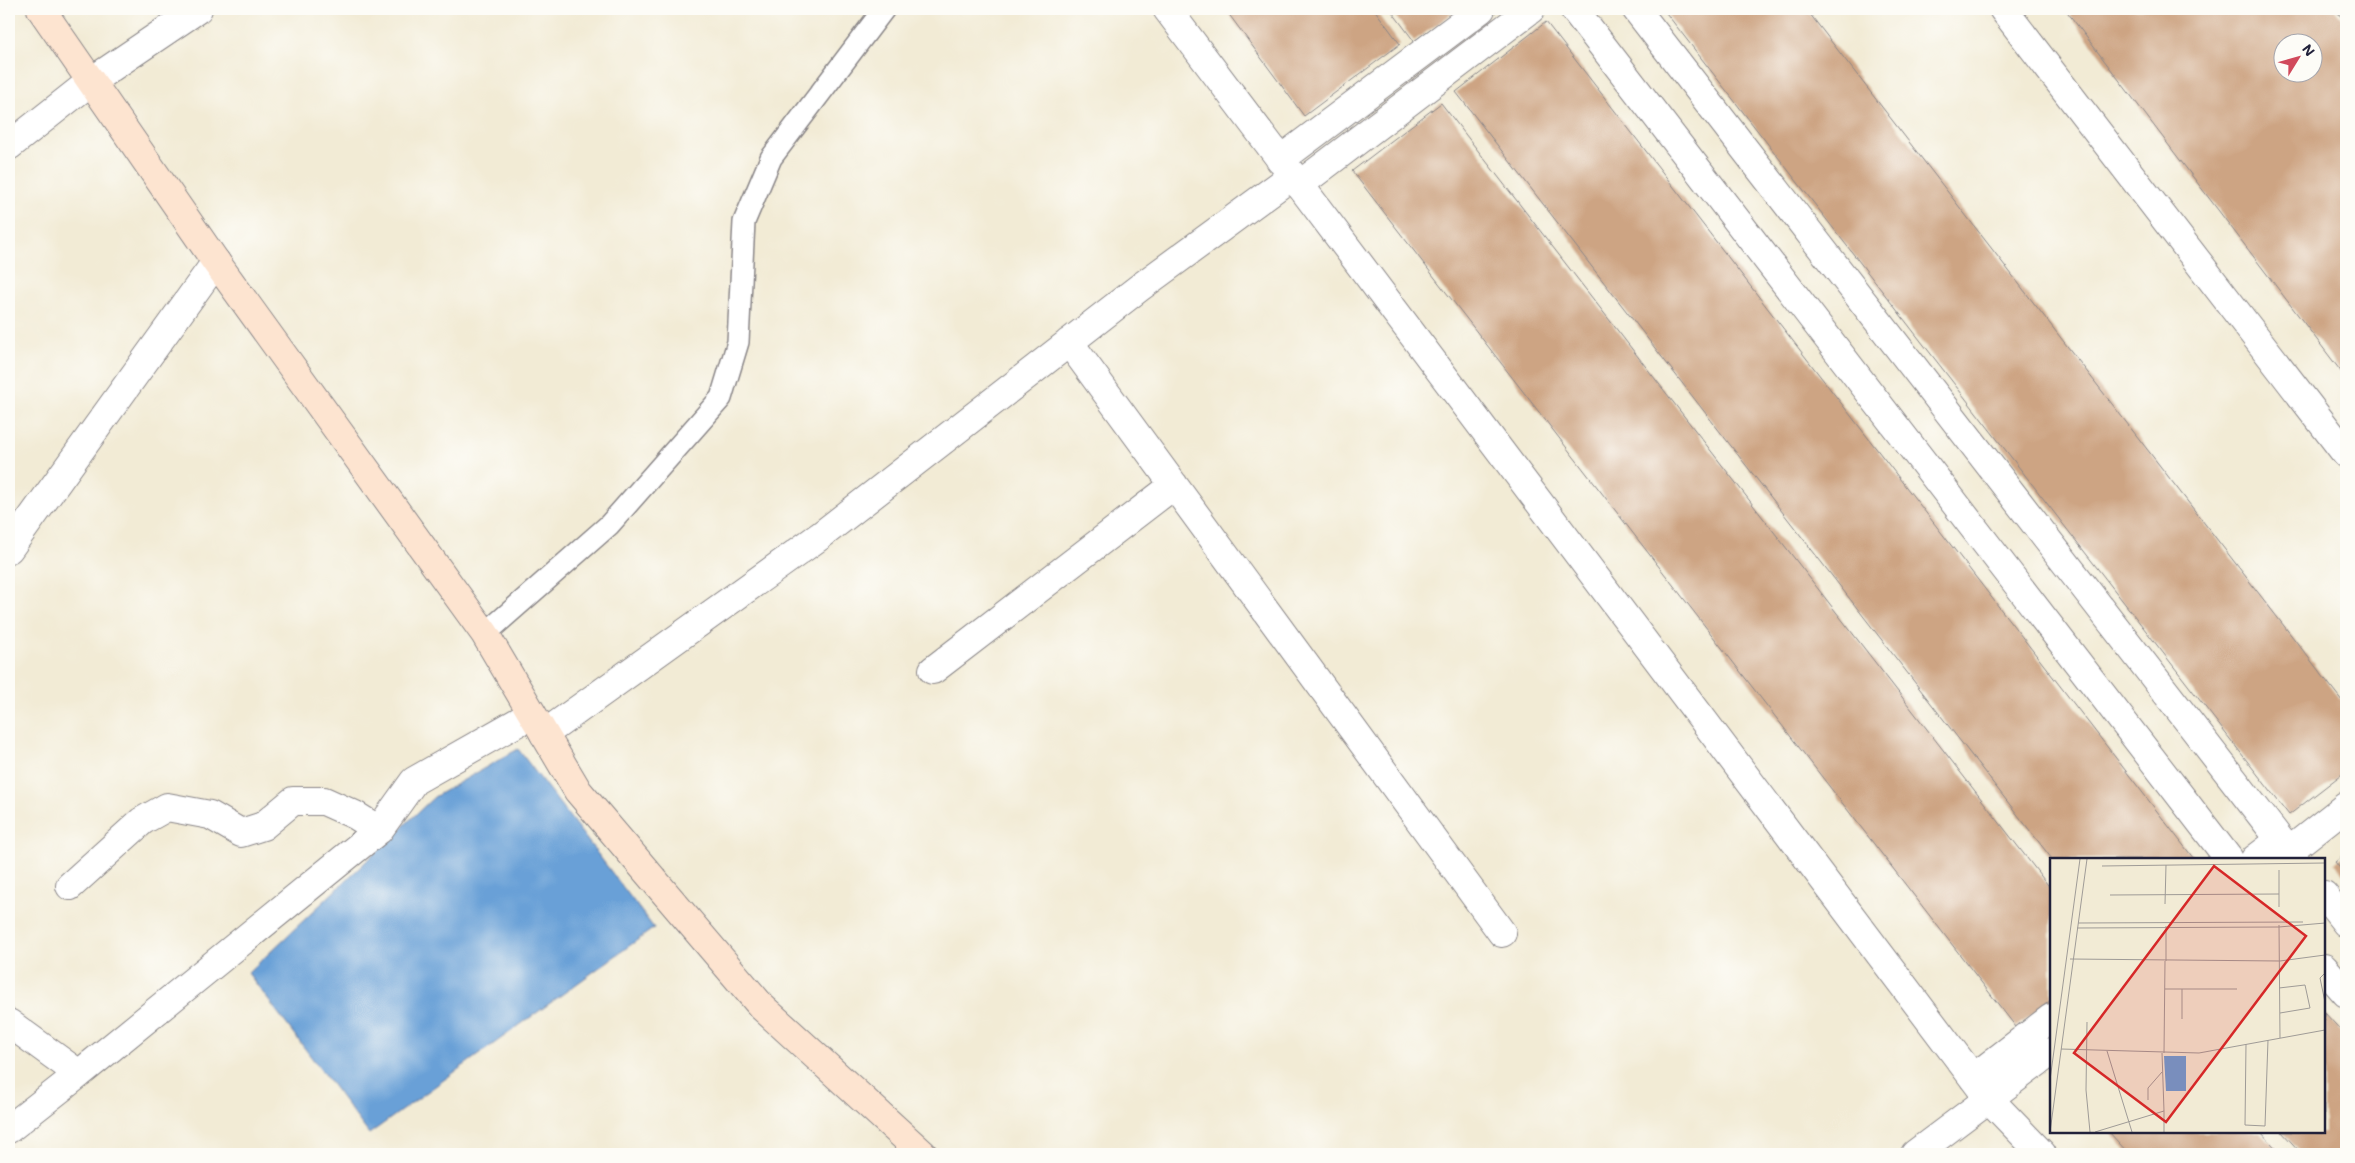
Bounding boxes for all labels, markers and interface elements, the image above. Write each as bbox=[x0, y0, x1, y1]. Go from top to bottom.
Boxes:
north arrow bbox=[2272, 32, 2322, 82]
text: N bbox=[2298, 40, 2320, 60]
inset map bbox=[2050, 858, 2325, 1133]

